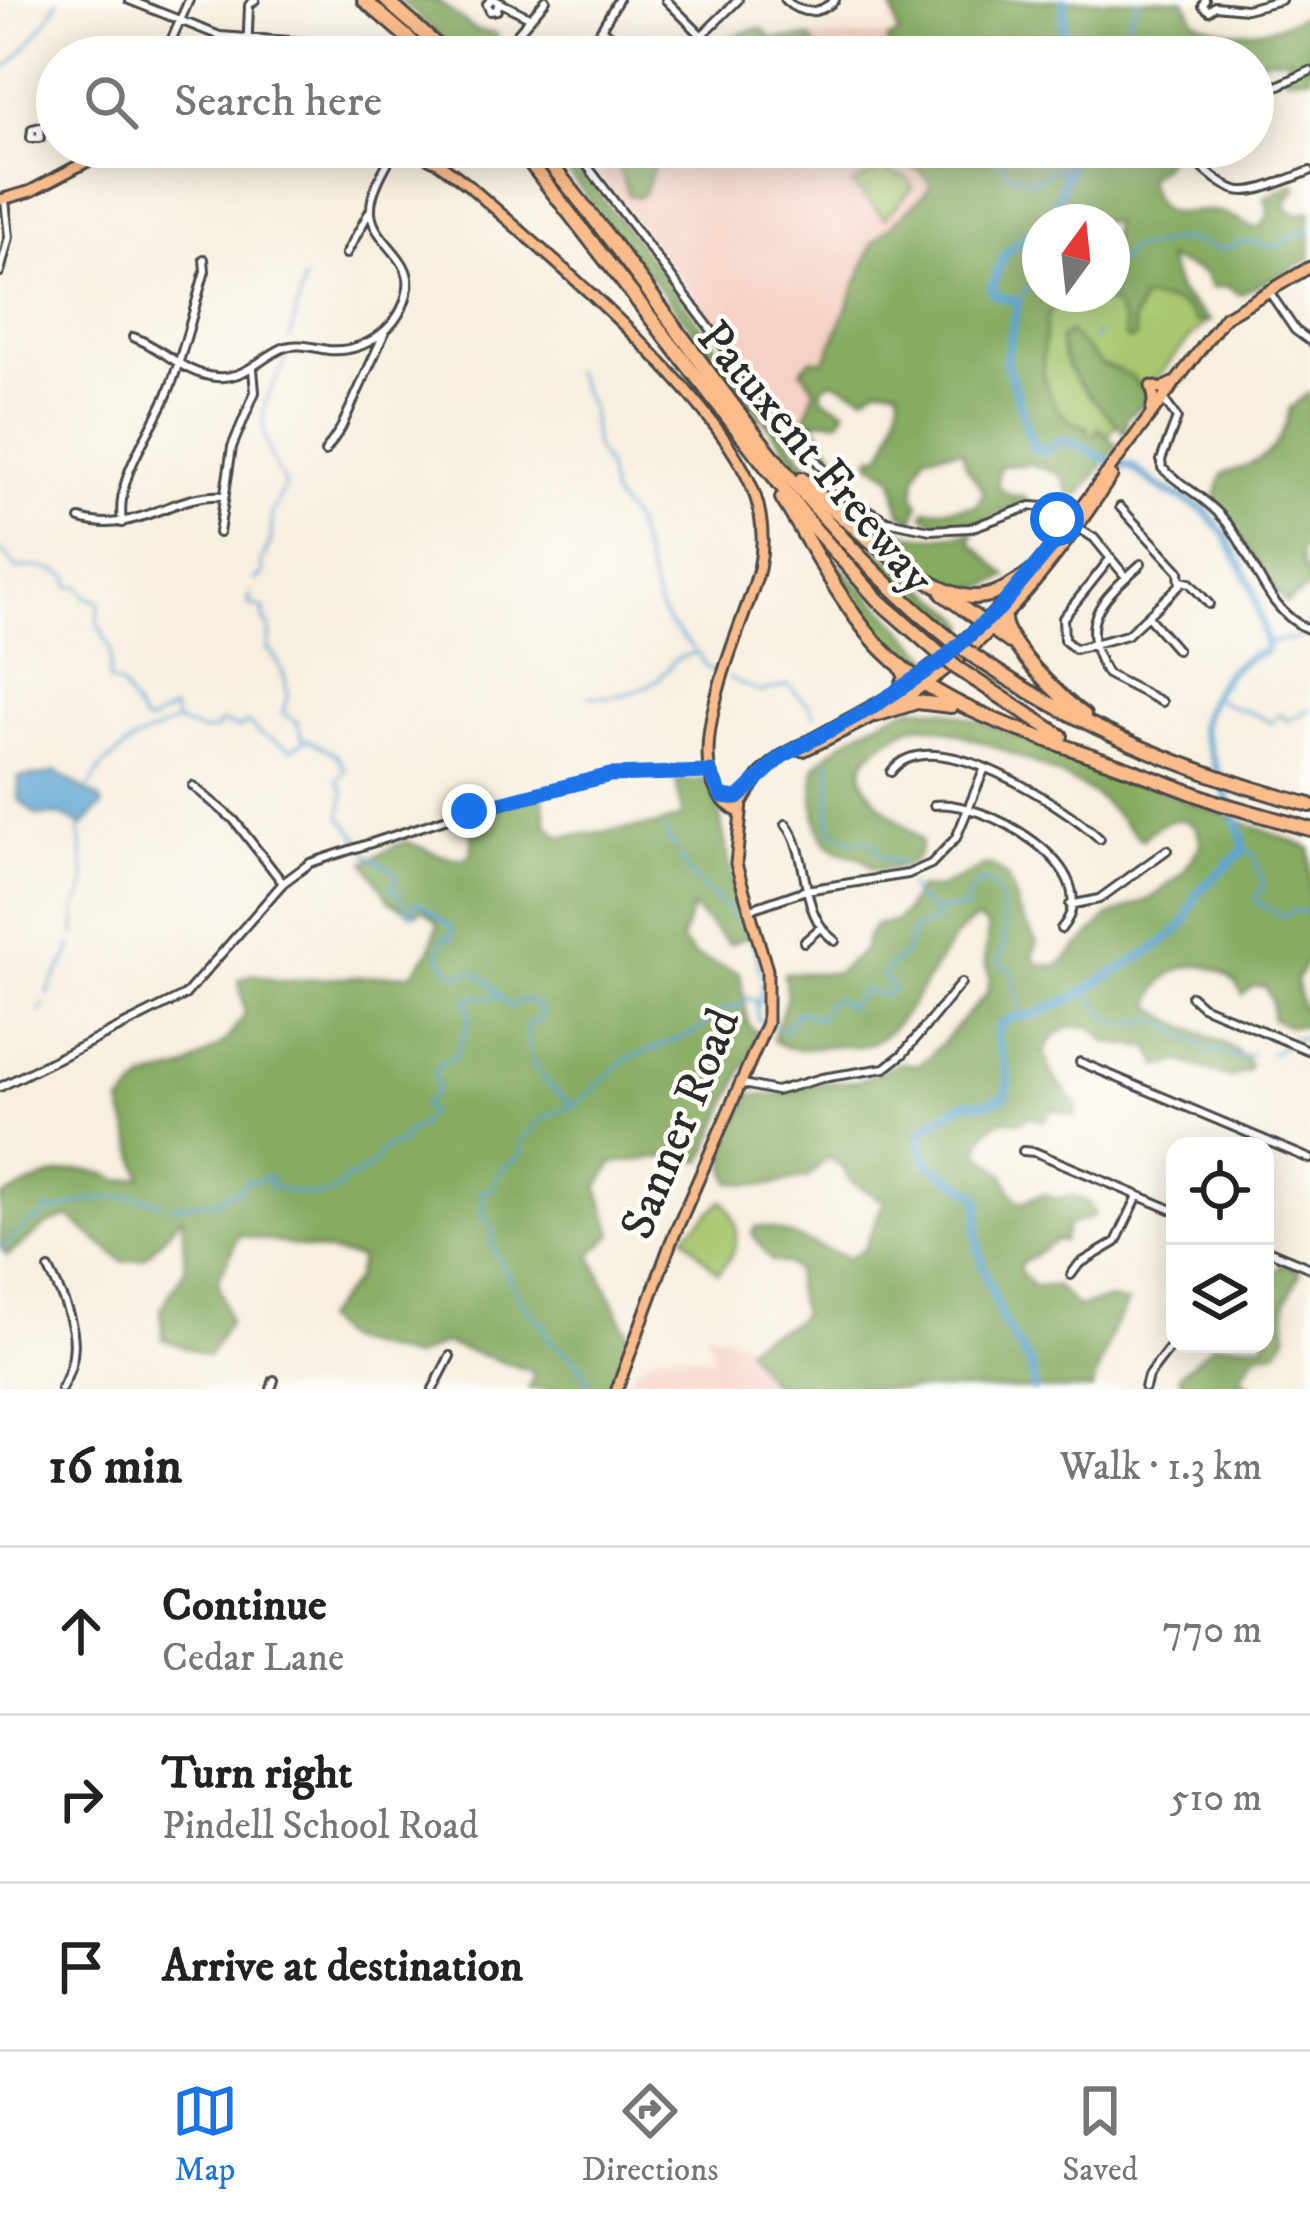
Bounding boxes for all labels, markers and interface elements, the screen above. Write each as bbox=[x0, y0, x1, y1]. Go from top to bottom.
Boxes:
search box bbox=[36, 36, 1274, 168]
icon: search bbox=[78, 69, 144, 135]
text: Search here bbox=[174, 74, 382, 130]
north arrow bbox=[1022, 204, 1130, 312]
street label: Patuxent Freeway bbox=[683, 309, 947, 607]
route start bbox=[1030, 492, 1084, 546]
route end bbox=[442, 784, 496, 838]
street label: Sanner Road bbox=[608, 1000, 754, 1248]
map controls bbox=[1166, 1137, 1274, 1353]
button: locate bbox=[1166, 1137, 1274, 1245]
button: layers bbox=[1166, 1245, 1274, 1353]
text: 16 min bbox=[48, 1435, 182, 1499]
text: Walk · 1.3 km bbox=[1060, 1443, 1262, 1492]
text: Continue bbox=[162, 1578, 327, 1634]
icon: ahead bbox=[48, 1598, 114, 1664]
text: 770 m bbox=[1162, 1606, 1262, 1655]
text: Cedar Lane bbox=[162, 1634, 344, 1683]
text: Turn right bbox=[162, 1746, 352, 1802]
icon: right bbox=[48, 1766, 114, 1832]
text: 510 m bbox=[1170, 1774, 1262, 1823]
text: Pindell School Road bbox=[162, 1802, 479, 1851]
icon: arrive bbox=[48, 1934, 114, 2000]
text: Arrive at destination bbox=[162, 1939, 523, 1995]
tab: Map bbox=[172, 2078, 238, 2191]
tab: Directions bbox=[582, 2078, 718, 2191]
tab: Saved bbox=[1062, 2078, 1138, 2191]

